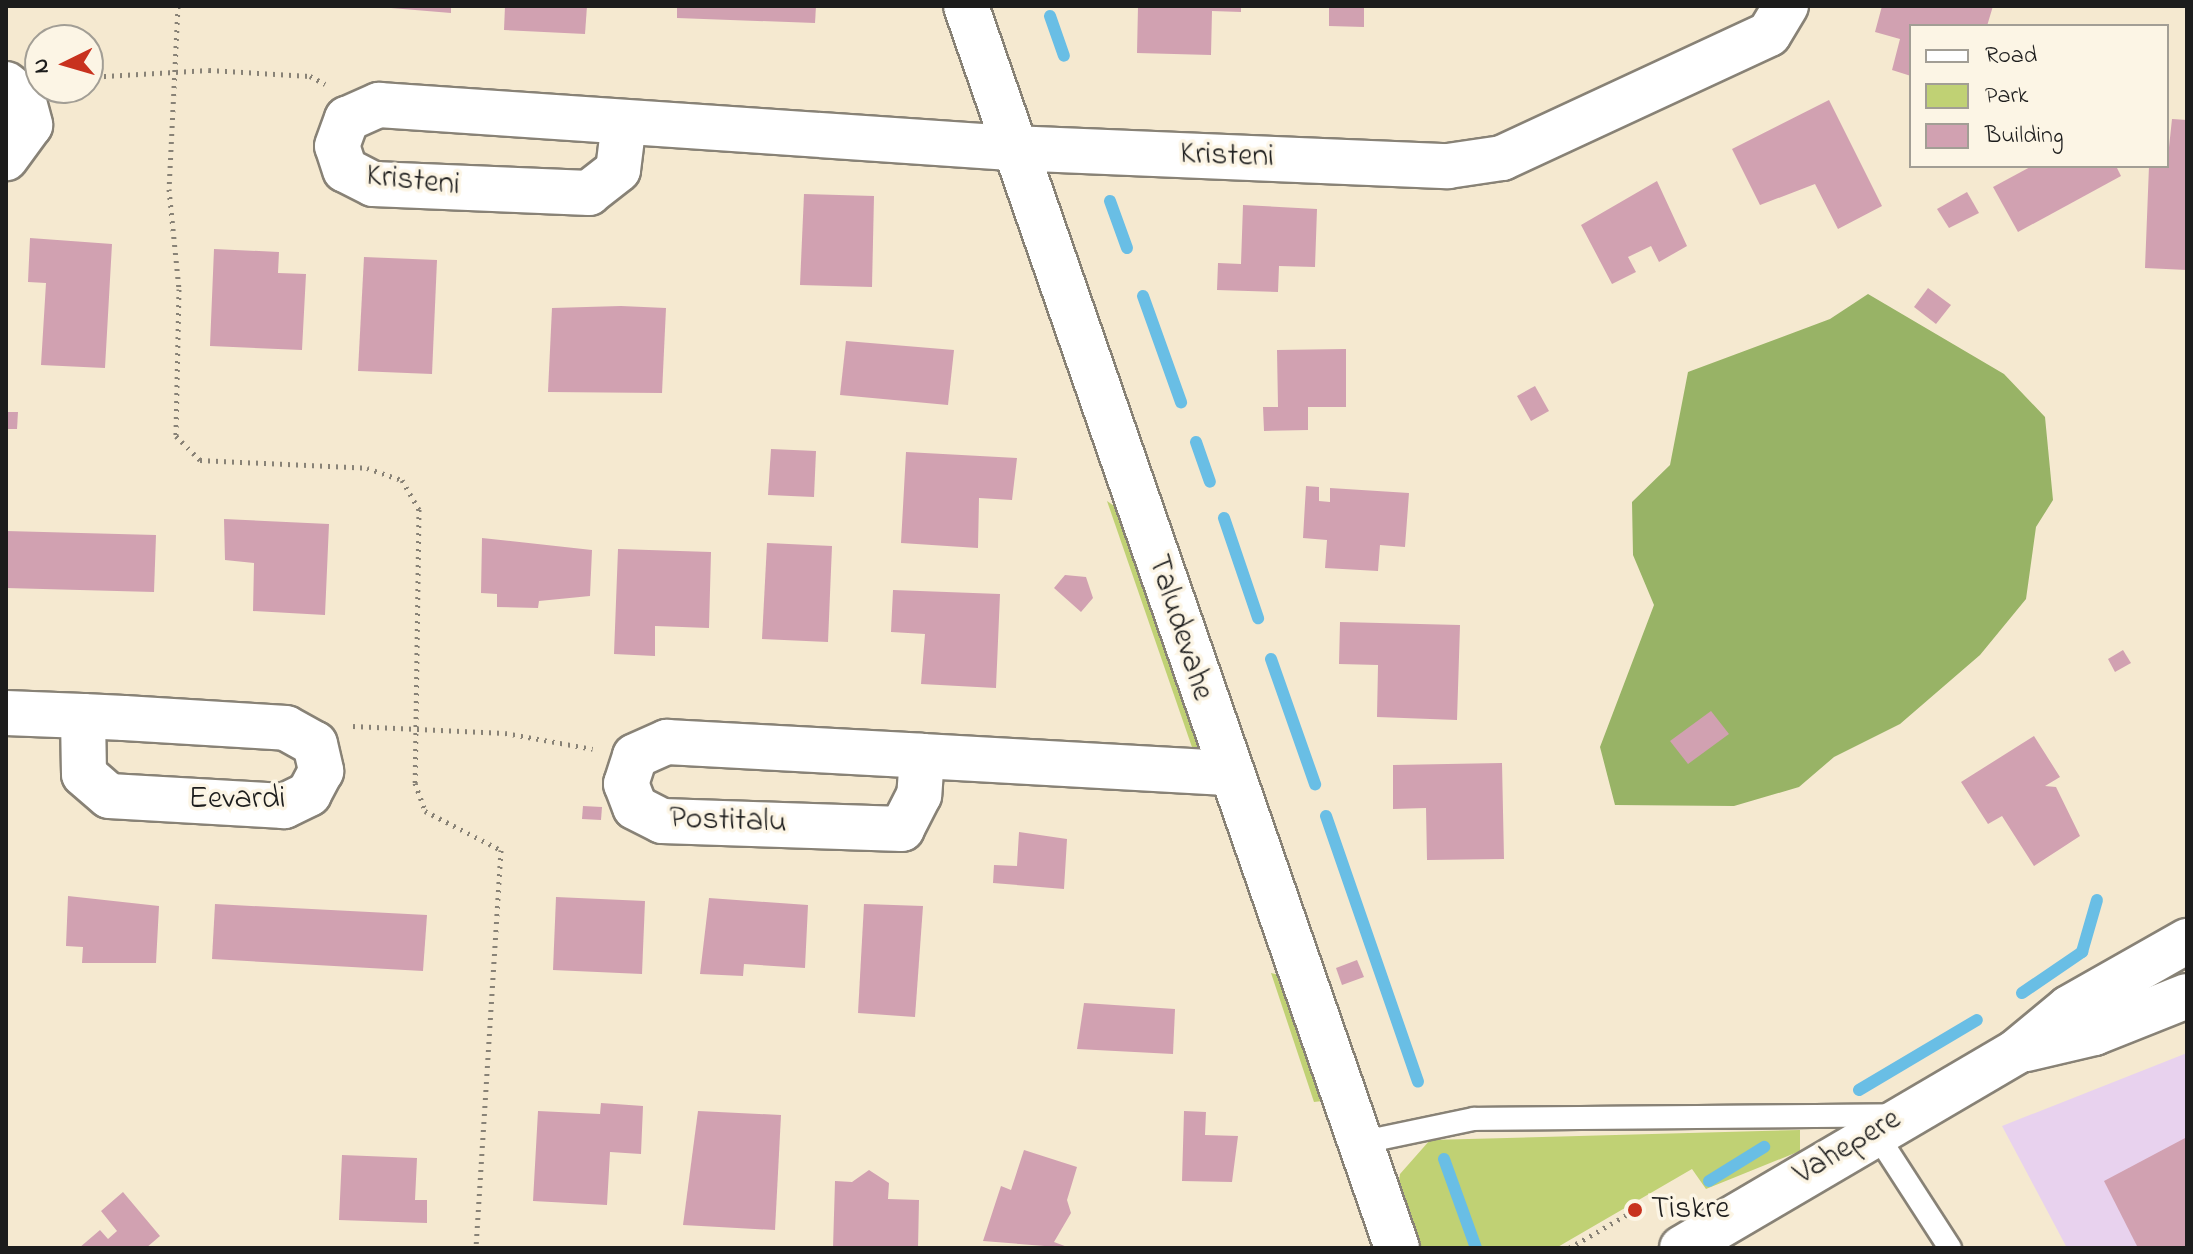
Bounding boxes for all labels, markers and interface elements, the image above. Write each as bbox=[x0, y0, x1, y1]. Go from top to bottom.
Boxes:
north arrow bbox=[24, 24, 104, 104]
legend bbox=[1909, 24, 2169, 168]
text: Road bbox=[1985, 39, 2037, 74]
text: N bbox=[25, 57, 59, 75]
text: Park bbox=[1985, 79, 2028, 114]
text: Building bbox=[1985, 119, 2064, 154]
street label: Kristeni bbox=[1179, 136, 1275, 178]
street label: Kristeni bbox=[364, 158, 462, 206]
street label: Taludevahe bbox=[1137, 550, 1221, 706]
street label: Eevardi bbox=[188, 781, 286, 819]
street label: Postitalu bbox=[669, 801, 787, 843]
street label: Vahepere bbox=[1788, 1101, 1908, 1195]
place label: Tiskre bbox=[1651, 1191, 1730, 1229]
marker: Tiskre bbox=[1626, 1201, 1644, 1219]

